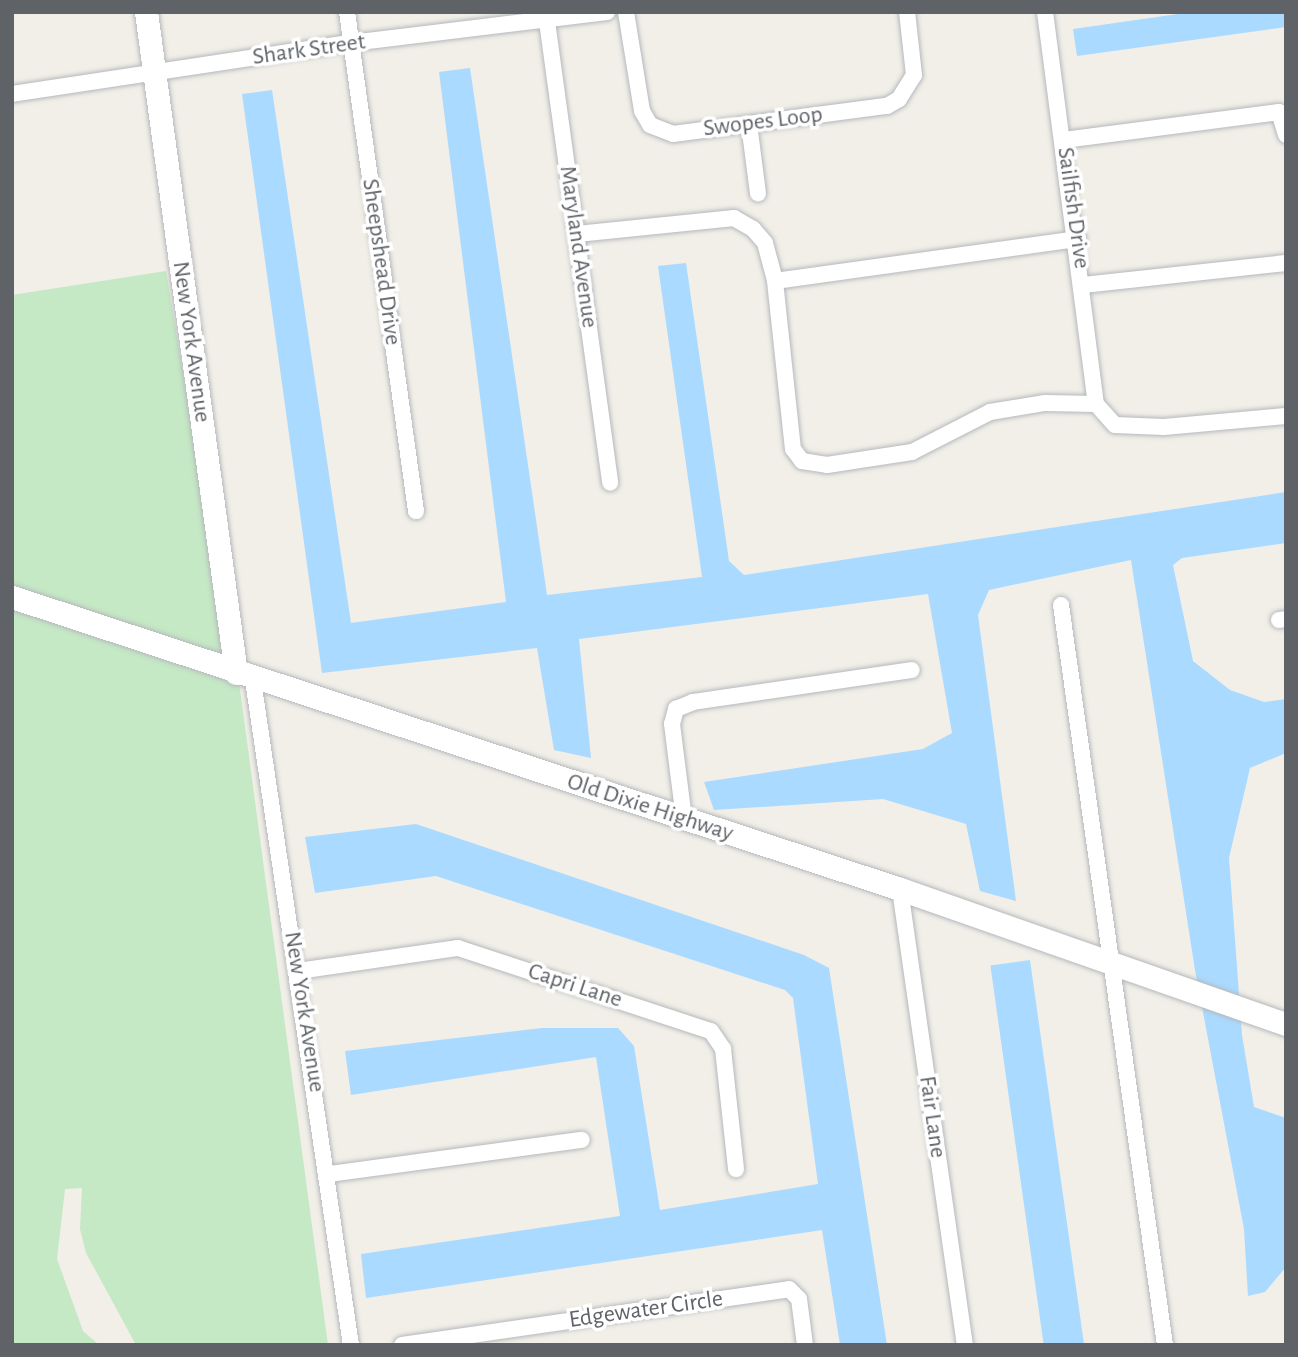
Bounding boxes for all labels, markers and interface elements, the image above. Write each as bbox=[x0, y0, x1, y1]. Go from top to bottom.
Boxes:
street label: Shark Street bbox=[251, 28, 367, 72]
street label: Swopes Loop bbox=[702, 100, 824, 144]
street label: Sailfish Drive bbox=[1050, 145, 1096, 271]
street label: Maryland Avenue bbox=[552, 164, 604, 330]
street label: Sheepshead Drive bbox=[355, 177, 407, 347]
street label: New York Avenue bbox=[165, 260, 217, 424]
street label: Old Dixie Highway bbox=[563, 768, 737, 848]
street label: New York Avenue bbox=[277, 930, 331, 1094]
street label: Capri Lane bbox=[524, 957, 626, 1015]
street label: Fair Lane bbox=[912, 1074, 952, 1160]
street label: Edgewater Circle bbox=[567, 1285, 725, 1335]

